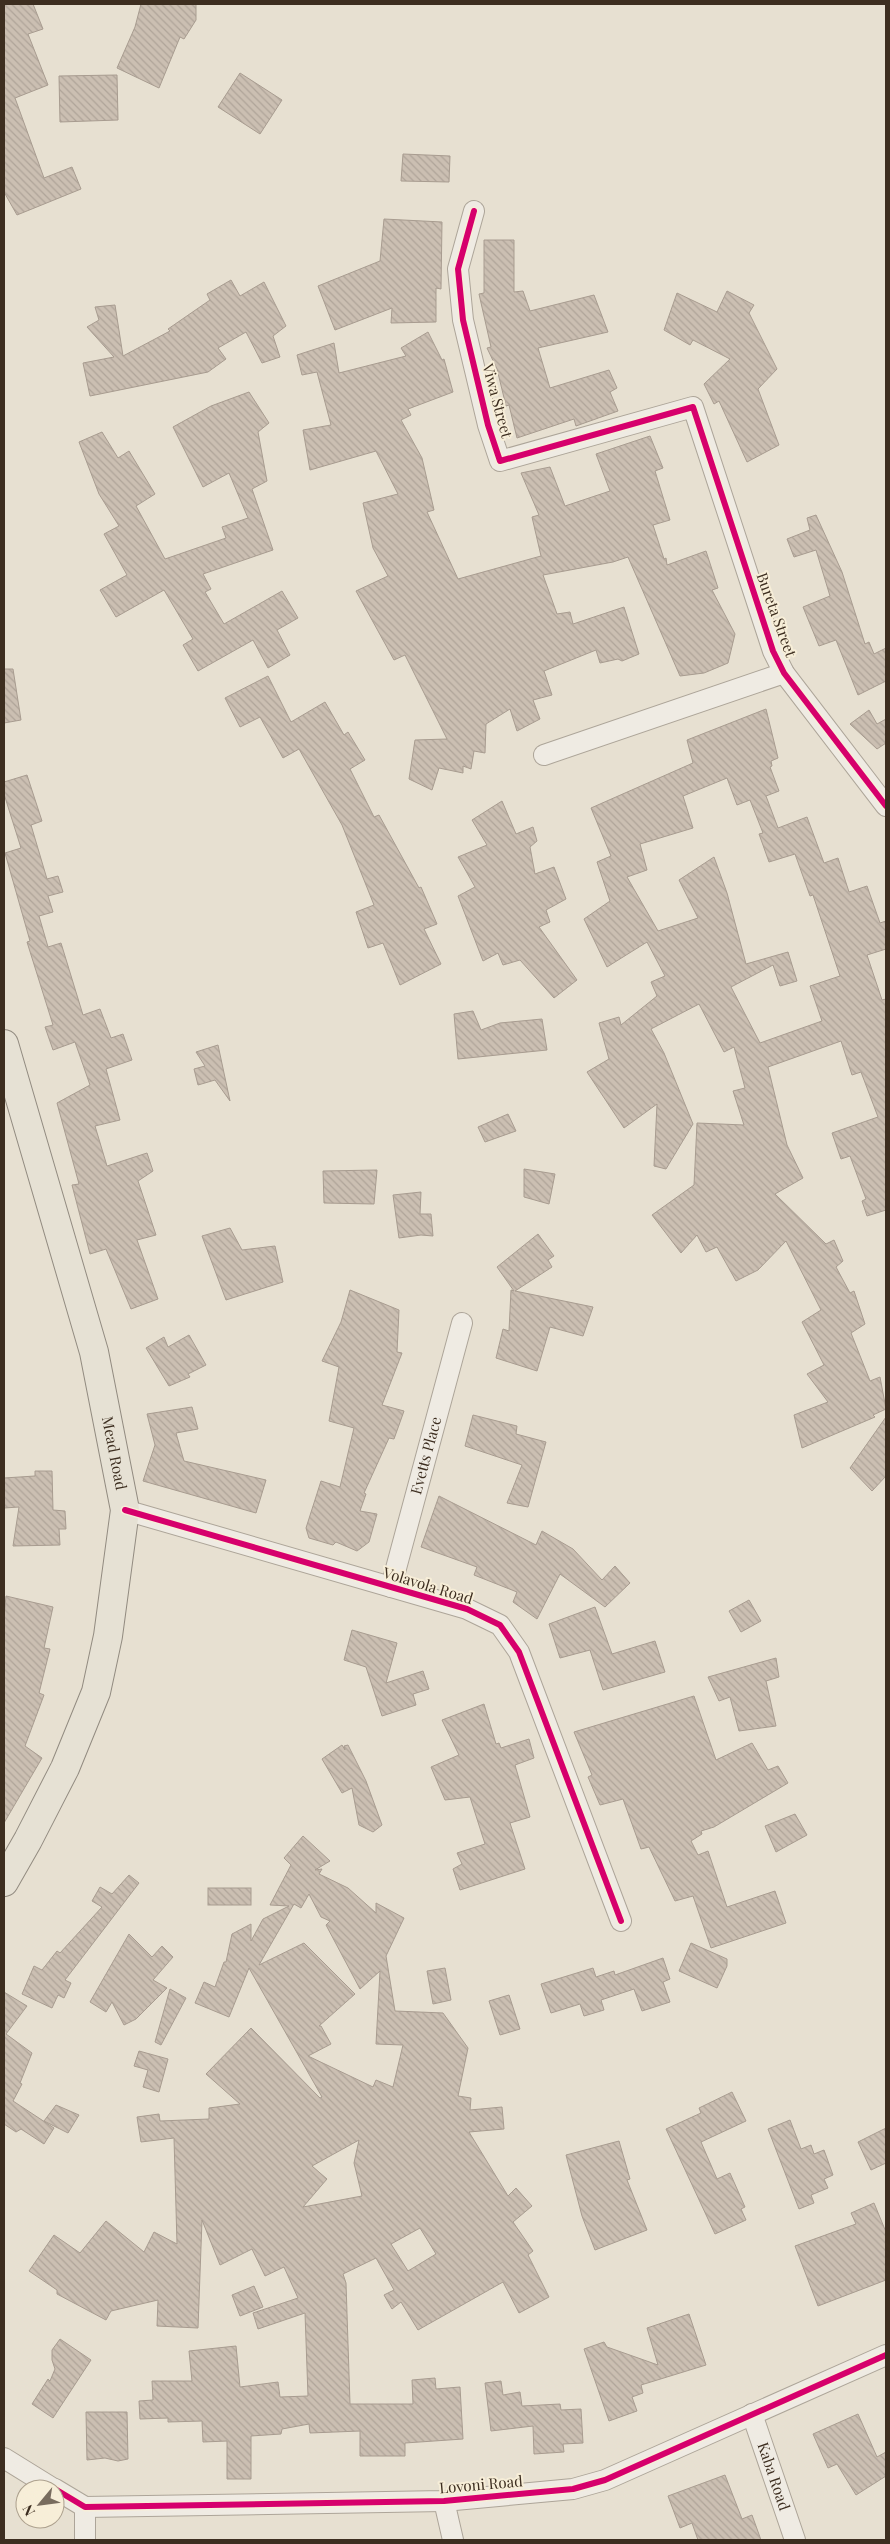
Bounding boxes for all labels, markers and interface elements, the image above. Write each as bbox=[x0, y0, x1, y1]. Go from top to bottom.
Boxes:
street label: Viwa Street bbox=[478, 360, 518, 441]
street label: Bureta Street bbox=[752, 570, 802, 660]
street label: Evetts Place bbox=[405, 1414, 445, 1497]
street label: Mead Road bbox=[98, 1415, 132, 1492]
street label: Volavola Road bbox=[380, 1562, 476, 1608]
street label: Kaba Road bbox=[753, 2439, 795, 2513]
street label: Lovoni Road bbox=[438, 2470, 524, 2498]
north arrow bbox=[15, 2479, 65, 2529]
text: N bbox=[17, 2502, 39, 2520]

